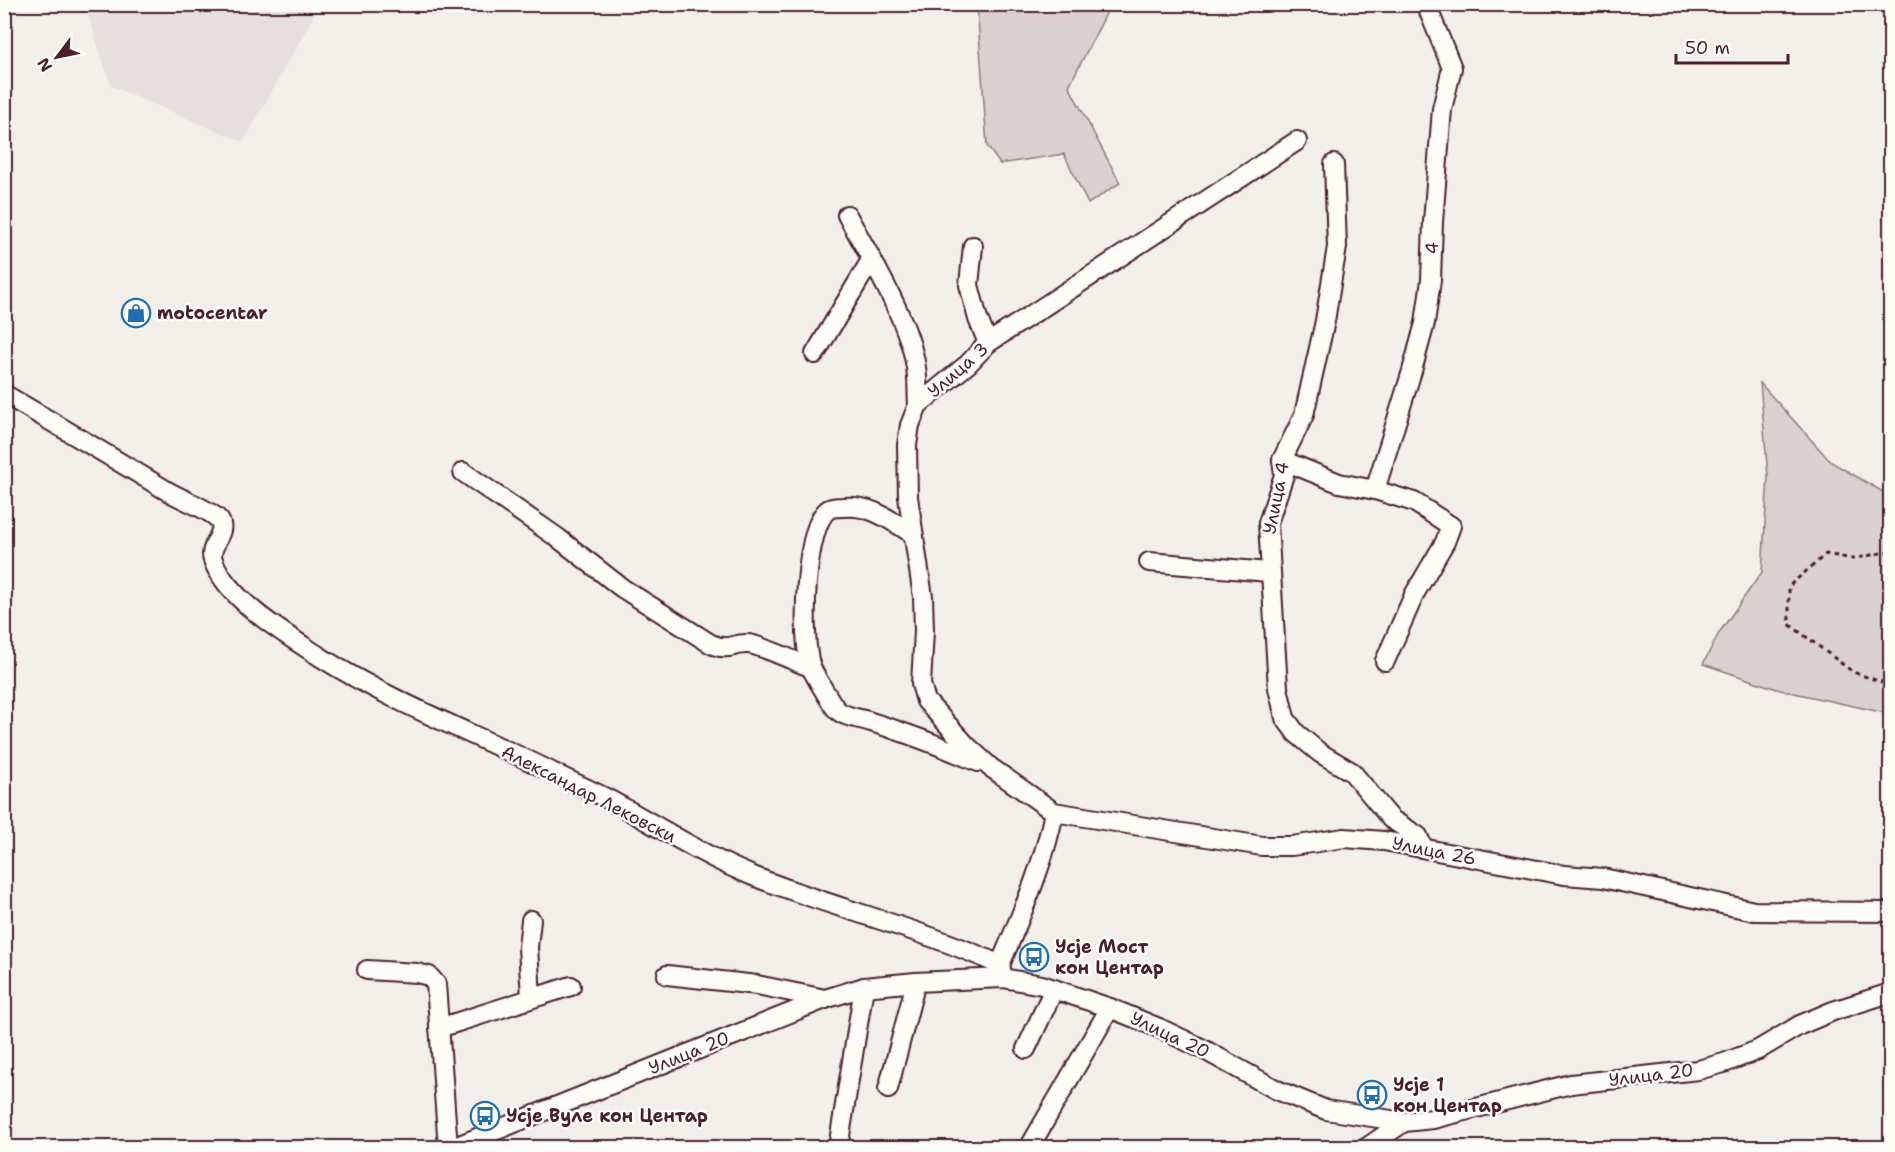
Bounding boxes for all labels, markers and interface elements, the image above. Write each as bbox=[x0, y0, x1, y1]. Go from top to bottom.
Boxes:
north arrow bbox=[27, 27, 87, 87]
scale bar bbox=[1676, 27, 1788, 65]
text: 50 m bbox=[1685, 36, 1730, 60]
text: N bbox=[32, 54, 57, 76]
street label: 4 bbox=[1420, 241, 1444, 255]
shop icon: motocentar bbox=[120, 297, 152, 329]
place label: motocentar bbox=[157, 301, 268, 325]
street label: Улица 3 bbox=[923, 337, 993, 403]
street label: Улица 4 bbox=[1257, 460, 1295, 536]
street label: Александар Лековски bbox=[498, 740, 681, 849]
street label: Улица 26 bbox=[1390, 831, 1478, 871]
place label: Усје Мост кон Центар bbox=[1055, 935, 1164, 980]
bus stop icon: Усје Мост кон Центар bbox=[1018, 941, 1050, 973]
street label: Улица 20 bbox=[1126, 1006, 1214, 1064]
street label: Улица 20 bbox=[645, 1026, 733, 1080]
street label: Улица 20 bbox=[1607, 1058, 1695, 1092]
place label: Усје 1 кон Центар bbox=[1393, 1073, 1502, 1118]
bus stop icon: Усје 1 кон Центар bbox=[1356, 1079, 1388, 1111]
bus stop icon: Усје Вуле кон Центар bbox=[469, 1100, 501, 1132]
place label: Усје Вуле кон Центар bbox=[506, 1104, 708, 1128]

